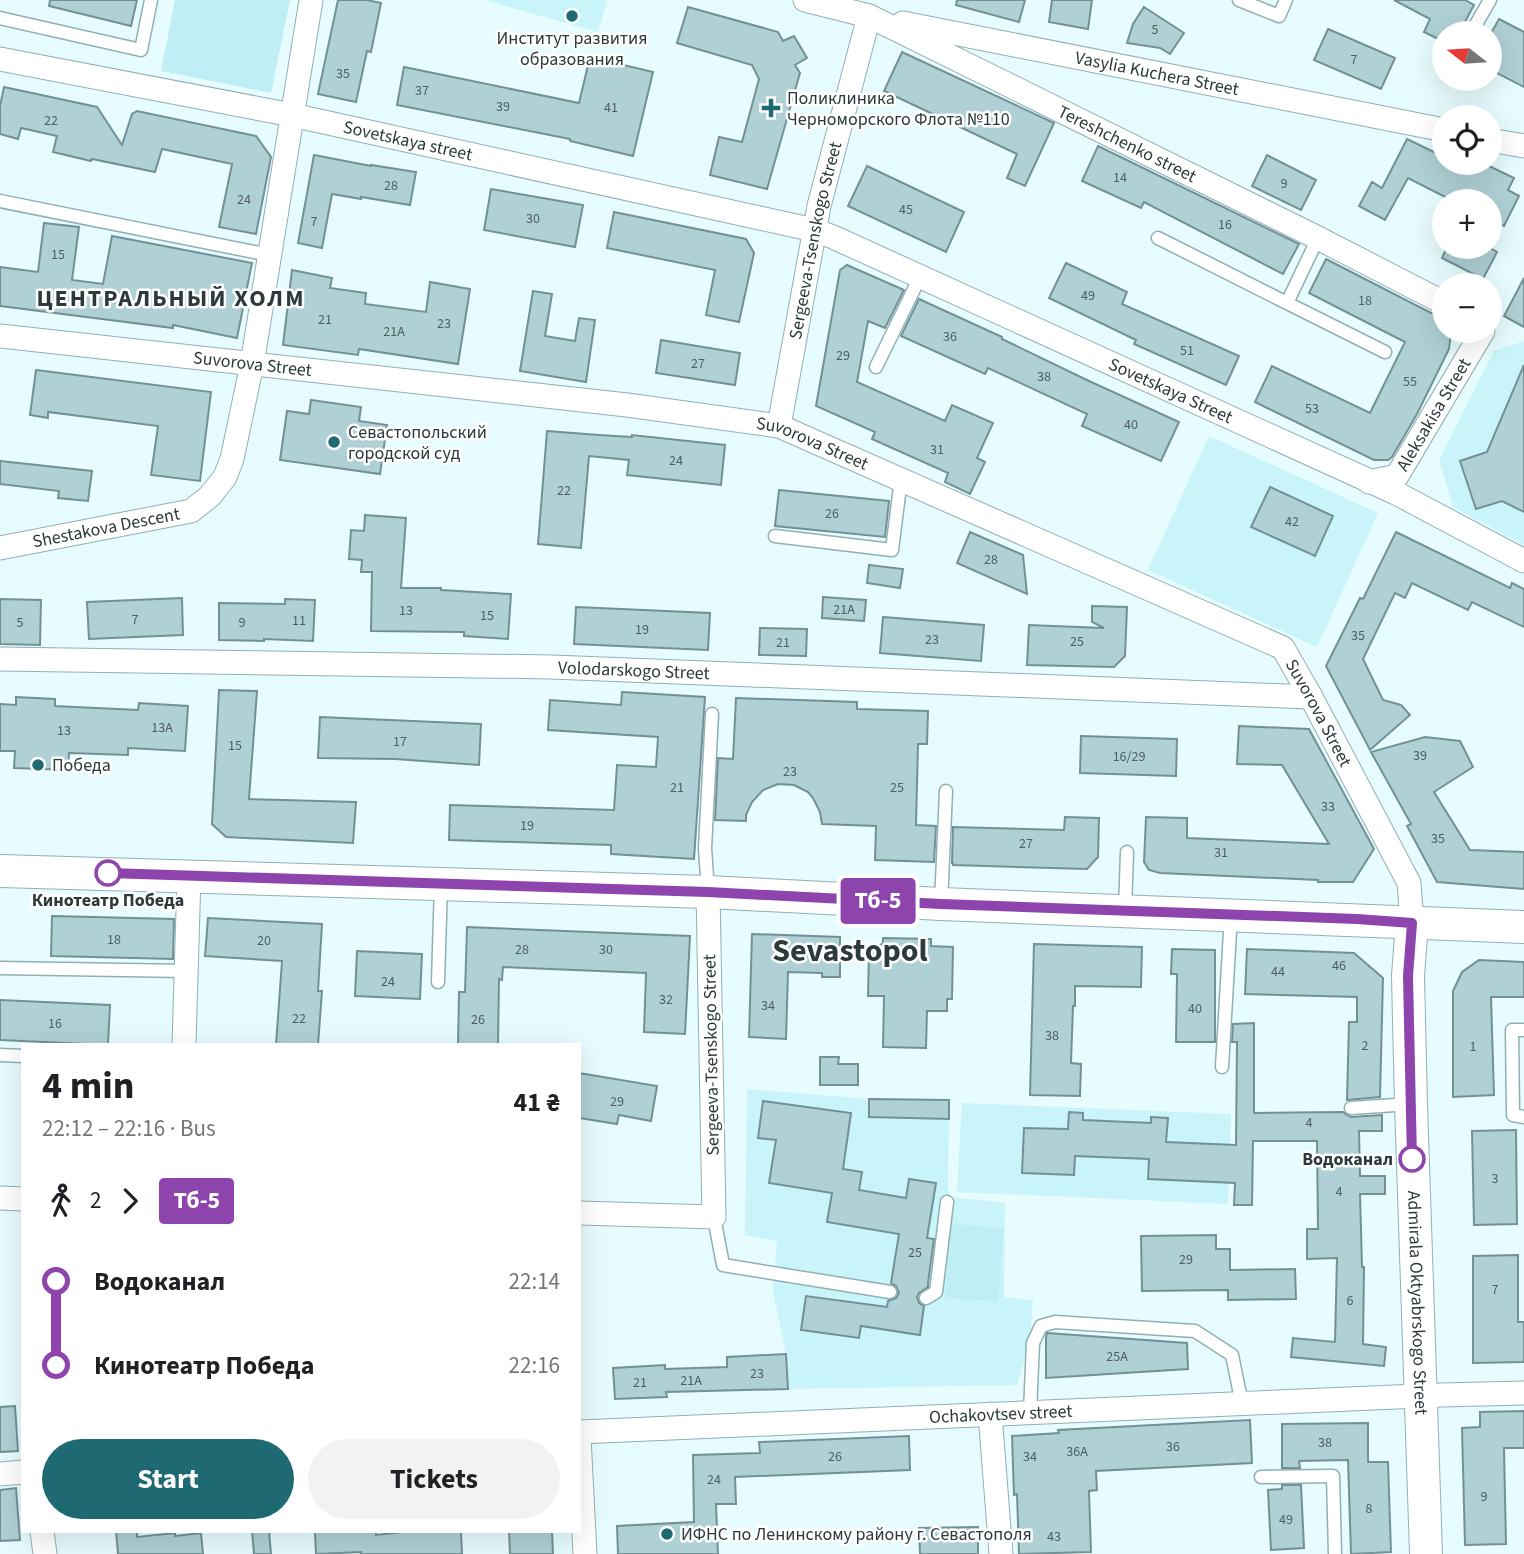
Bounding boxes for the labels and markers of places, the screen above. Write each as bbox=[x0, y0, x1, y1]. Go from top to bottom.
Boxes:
marker: Институт развития образования bbox=[564, 8, 580, 24]
place label: Институт развития образования bbox=[496, 26, 648, 72]
place label: Поликлиника Черноморского Флота №110 bbox=[787, 86, 1010, 132]
marker: Поликлиника Черноморского Флота №110 bbox=[761, 98, 781, 118]
place label: Севастопольский городской суд bbox=[348, 420, 487, 466]
marker: Севастопольский городской суд bbox=[326, 434, 342, 450]
place label: Победа bbox=[52, 753, 111, 778]
marker: Победа bbox=[30, 757, 46, 773]
marker: Кинотеатр Победа bbox=[95, 860, 121, 886]
place label: Кинотеатр Победа bbox=[32, 888, 184, 913]
marker: Водоканал bbox=[1399, 1146, 1425, 1172]
place label: Водоканал bbox=[1302, 1147, 1393, 1172]
place label: ИФНС по Ленинскому району г. Севастополя bbox=[681, 1522, 1032, 1547]
marker: ИФНС по Ленинскому району г. Севастополя bbox=[659, 1526, 675, 1542]

